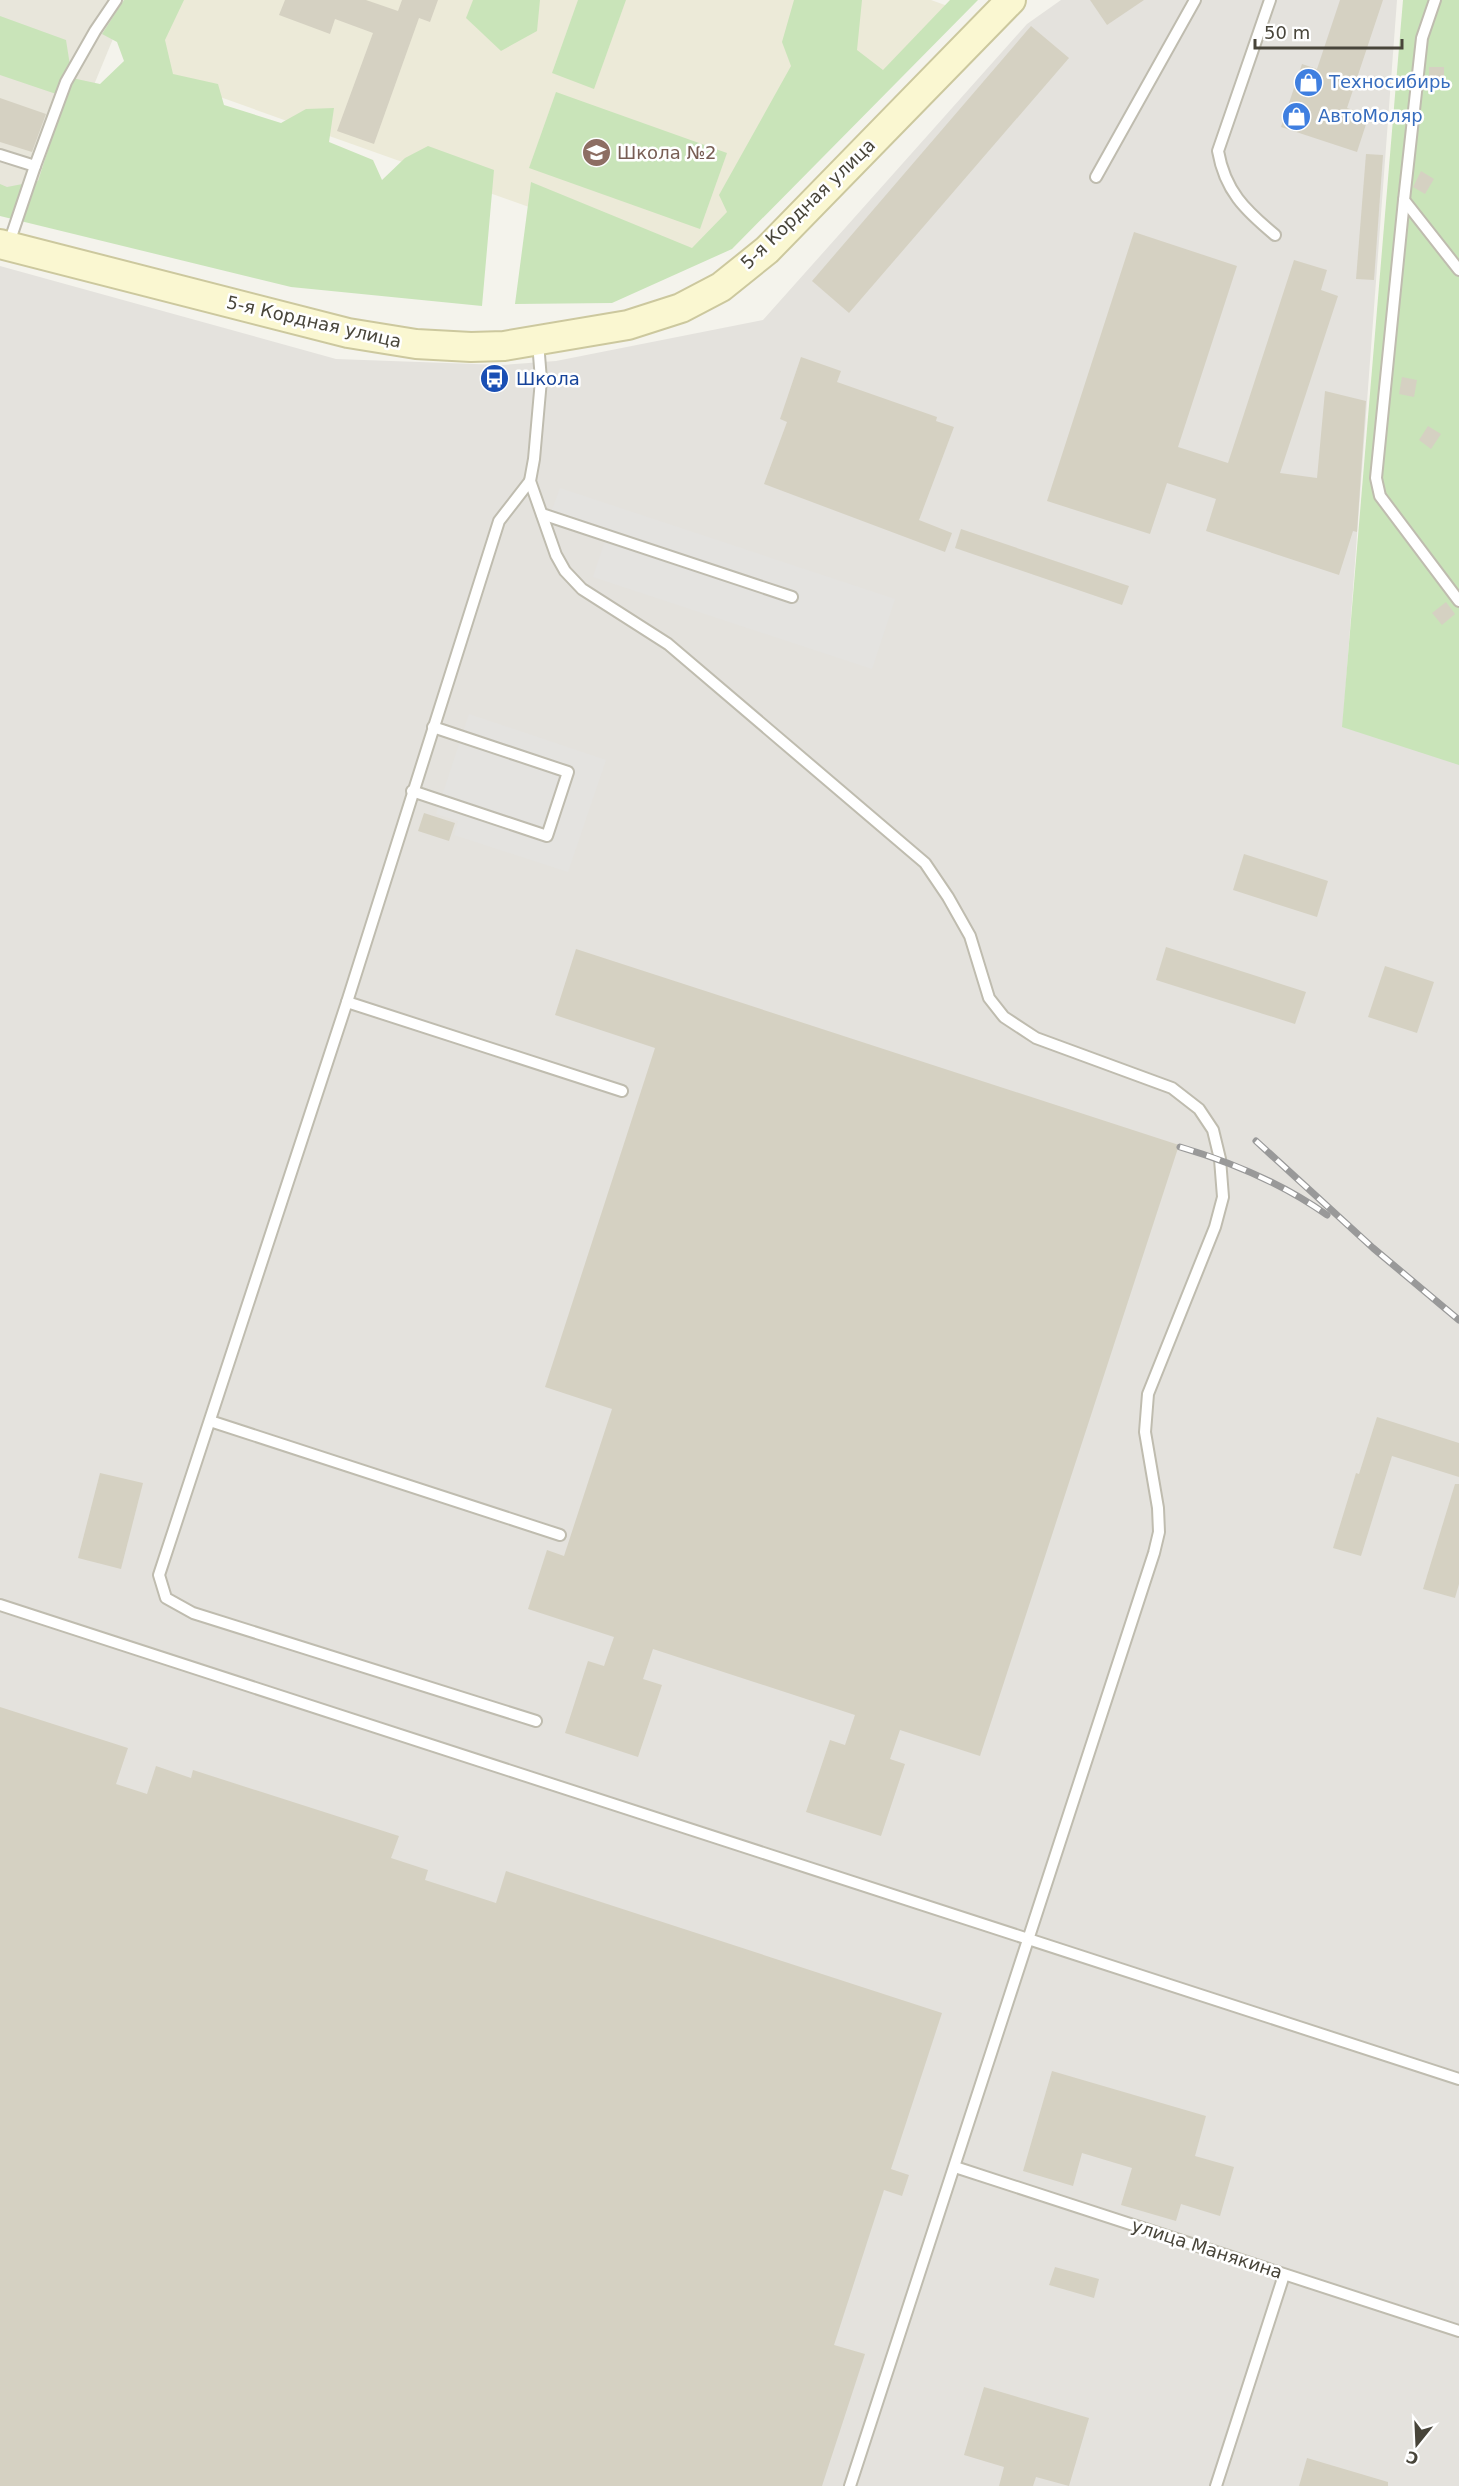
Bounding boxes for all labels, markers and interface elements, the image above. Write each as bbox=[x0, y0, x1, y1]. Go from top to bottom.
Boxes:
scale bar bbox=[1255, 12, 1402, 50]
text: 50 m bbox=[1264, 22, 1310, 43]
shop icon: Техносибирь bbox=[1292, 66, 1324, 98]
place label: Техносибирь bbox=[1328, 71, 1451, 92]
shop icon: АвтоМоляр bbox=[1281, 100, 1313, 132]
place label: АвтоМоляр bbox=[1318, 105, 1423, 126]
street label: 5-я Кордная улица bbox=[736, 134, 879, 273]
school or university icon: Школа №2 bbox=[580, 137, 612, 169]
place label: Школа №2 bbox=[617, 142, 717, 163]
street label: 5-я Кордная улица bbox=[225, 291, 404, 352]
bus stop icon: Школа bbox=[479, 363, 511, 395]
place label: Школа bbox=[516, 368, 580, 389]
street label: улица Манякина bbox=[1129, 2214, 1285, 2283]
north arrow bbox=[1387, 2414, 1447, 2474]
text: С bbox=[1404, 2447, 1421, 2469]

